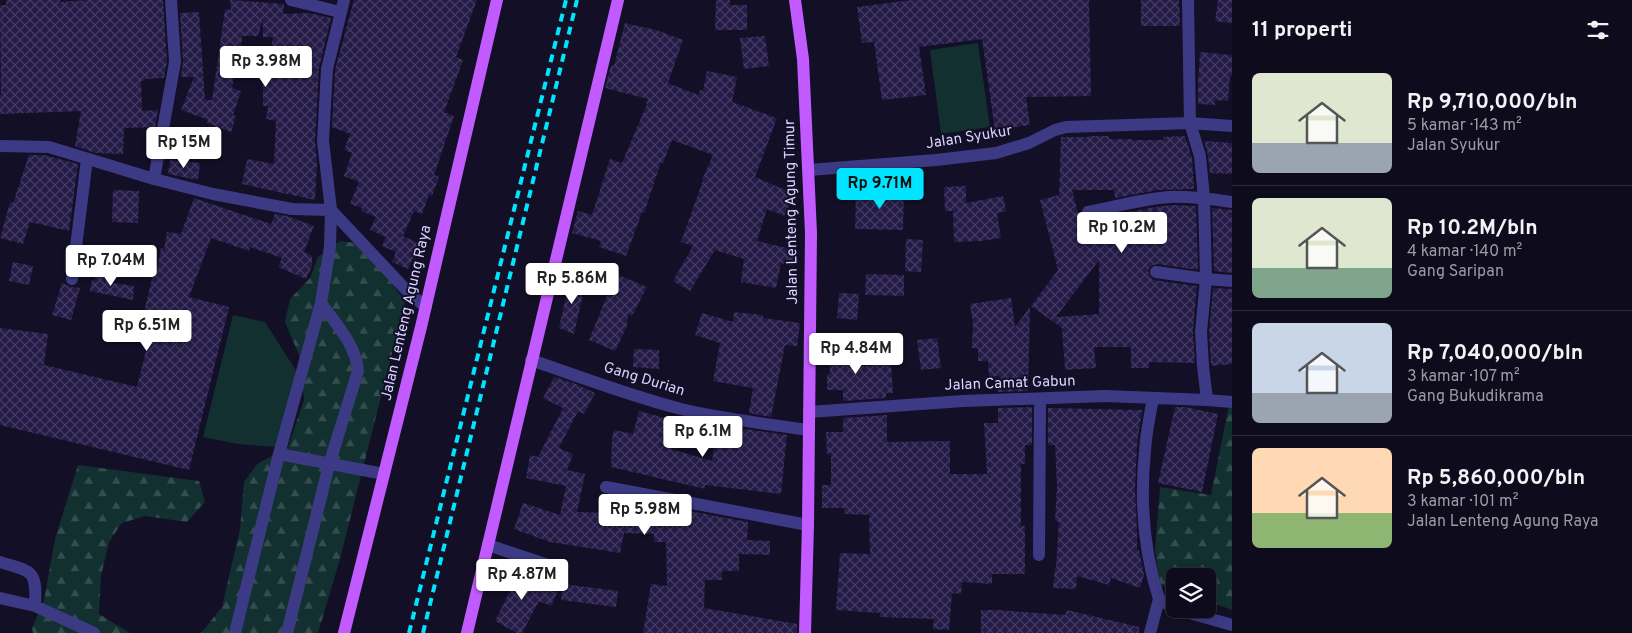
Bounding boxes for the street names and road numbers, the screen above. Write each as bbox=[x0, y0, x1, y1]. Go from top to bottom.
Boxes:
street label: Jalan Lenteng Agung Timur bbox=[781, 119, 803, 305]
street label: Jalan Syukur bbox=[924, 122, 1014, 154]
street label: Jalan Lenteng Agung Raya bbox=[378, 223, 436, 403]
street label: Gang Durian bbox=[601, 359, 687, 401]
street label: Jalan Camat Gabun bbox=[944, 372, 1076, 396]

